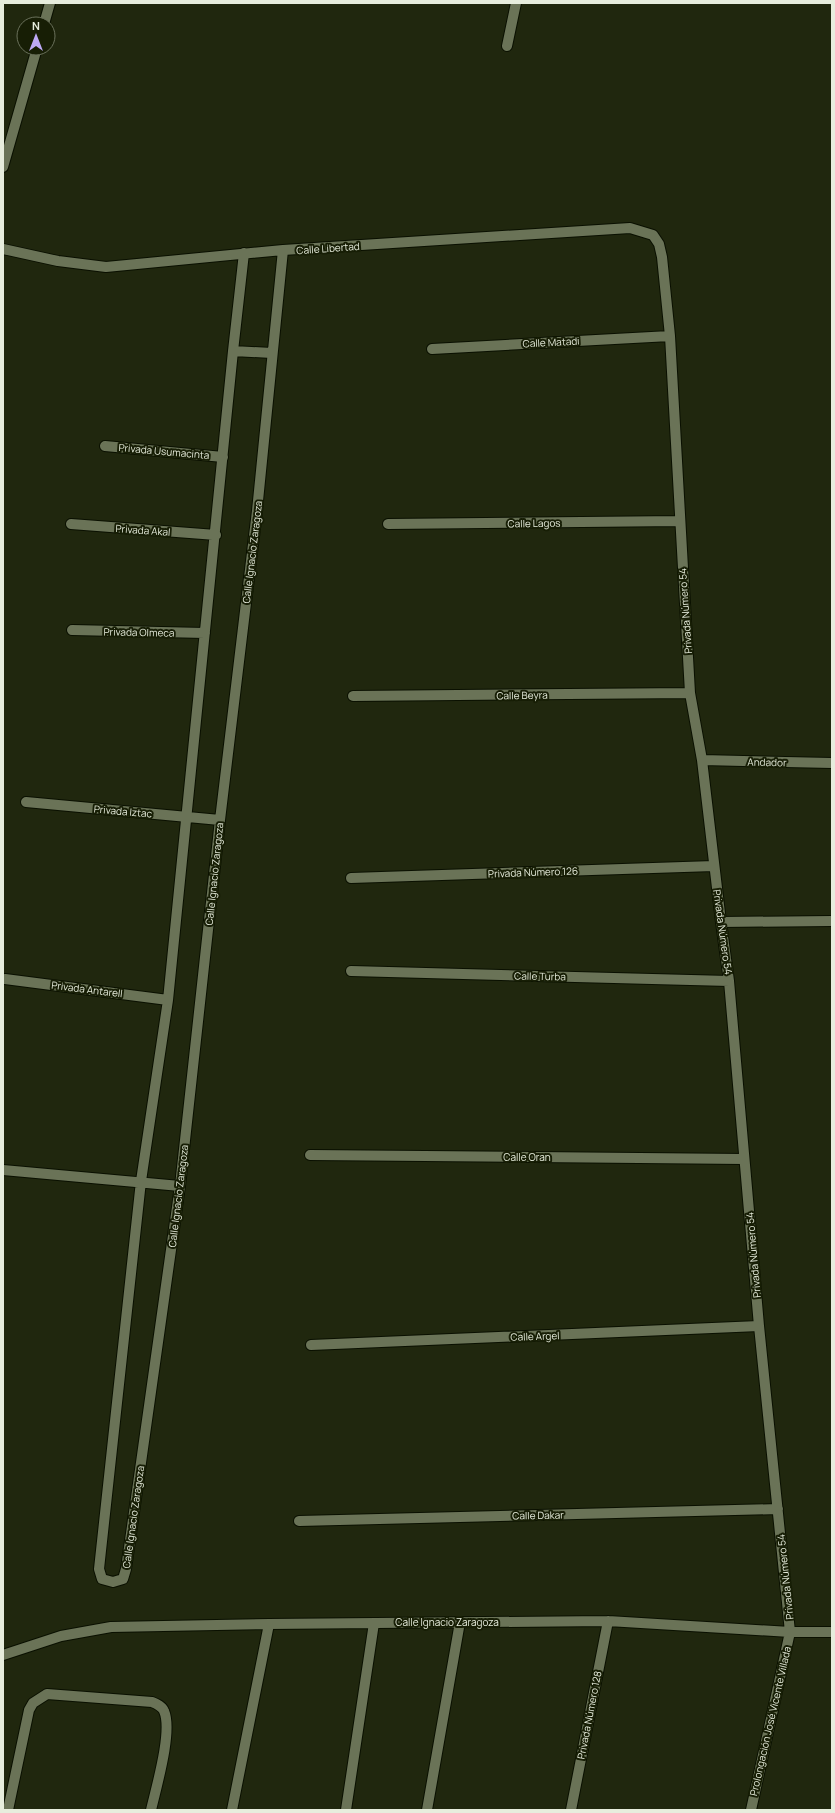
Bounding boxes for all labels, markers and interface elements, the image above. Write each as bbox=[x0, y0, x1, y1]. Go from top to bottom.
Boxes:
north arrow bbox=[16, 16, 56, 56]
text: N bbox=[32, 18, 40, 33]
street label: Calle Libertad bbox=[296, 239, 360, 257]
street label: Calle Matadi bbox=[522, 334, 580, 350]
street label: Privada Usumacinta bbox=[118, 440, 210, 462]
street label: Calle Ignacio Zaragoza bbox=[239, 500, 265, 604]
street label: Calle Lagos bbox=[507, 516, 561, 530]
street label: Privada Akal bbox=[115, 521, 171, 539]
street label: Privada Número 54 bbox=[675, 568, 695, 654]
street label: Privada Olmeca bbox=[104, 624, 174, 640]
street label: Calle Beyra bbox=[496, 688, 548, 702]
street label: Andador bbox=[747, 755, 787, 769]
street label: Privada Iztac bbox=[93, 801, 153, 821]
street label: Calle Ignacio Zaragoza bbox=[202, 822, 226, 926]
street label: Privada Número 126 bbox=[488, 863, 578, 881]
street label: Privada Número 54 bbox=[710, 888, 736, 976]
street label: Calle Turba bbox=[514, 969, 566, 983]
street label: Privada Antarell bbox=[51, 978, 123, 1000]
street label: Calle Ignacio Zaragoza bbox=[165, 1144, 191, 1248]
street label: Calle Oran bbox=[503, 1150, 551, 1164]
street label: Privada Número 54 bbox=[742, 1211, 764, 1298]
street label: Calle Argel bbox=[510, 1328, 560, 1344]
street label: Calle Ignacio Zaragoza bbox=[119, 1465, 147, 1569]
street label: Calle Dakar bbox=[512, 1508, 564, 1522]
street label: Privada Número 54 bbox=[774, 1533, 796, 1620]
street label: Calle Ignacio Zaragoza bbox=[395, 1615, 499, 1629]
street label: Prolongación José Vicente Villada bbox=[746, 1645, 794, 1797]
street label: Privada Número 128 bbox=[574, 1669, 604, 1760]

